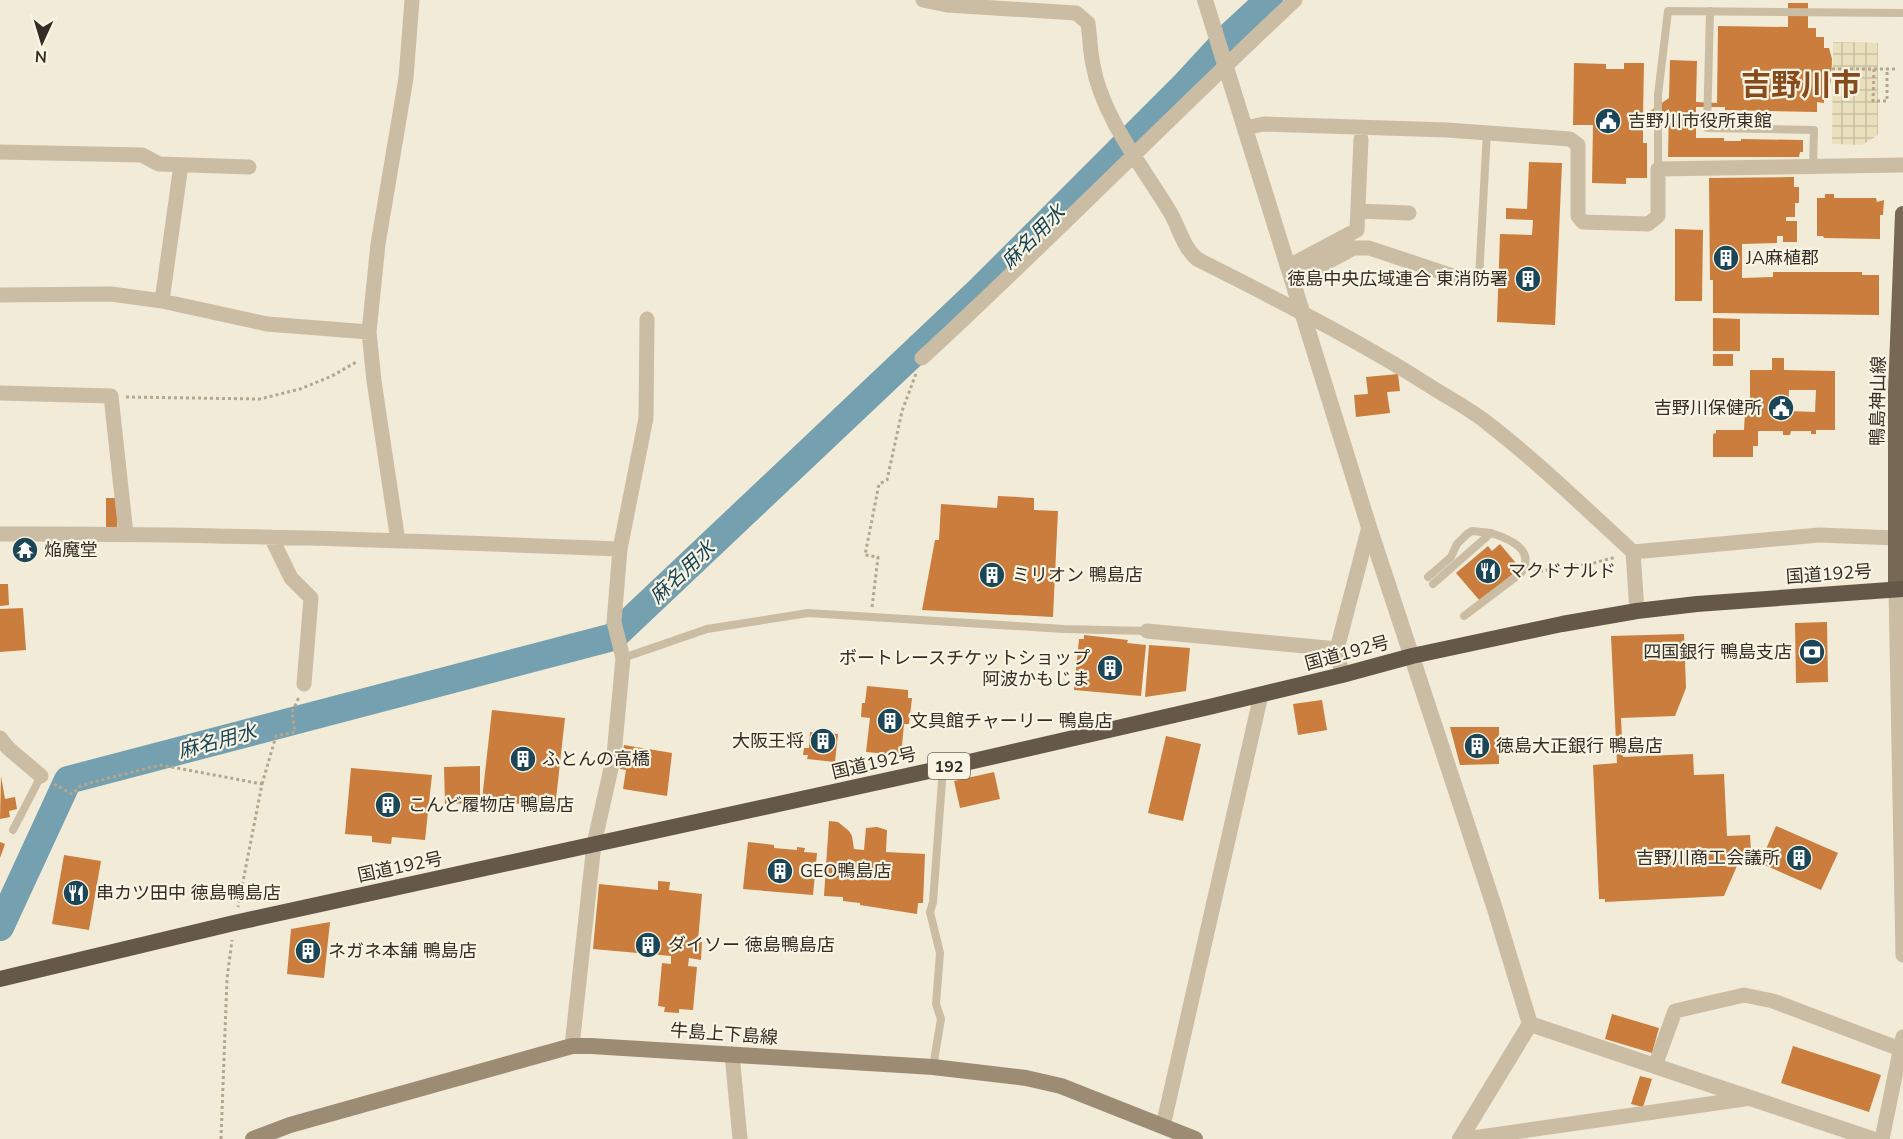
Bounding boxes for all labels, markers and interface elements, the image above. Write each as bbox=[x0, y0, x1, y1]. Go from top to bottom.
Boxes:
north arrow bbox=[12, 12, 72, 72]
text: N bbox=[34, 45, 48, 67]
district label: 吉野川市 bbox=[1741, 65, 1861, 106]
public building icon: 吉野川市役所東館 bbox=[1593, 106, 1623, 136]
place label: 吉野川市役所東館 bbox=[1628, 109, 1772, 133]
water label: 麻名用水 bbox=[996, 198, 1073, 275]
building icon: JA麻植郡 bbox=[1711, 243, 1741, 273]
place label: JA麻植郡 bbox=[1745, 246, 1819, 270]
building icon: 徳島中央広域連合 東消防署 bbox=[1513, 264, 1543, 294]
place label: 徳島中央広域連合 東消防署 bbox=[1287, 267, 1508, 291]
street label: 鴨島神山線 bbox=[1865, 356, 1891, 446]
public building icon: 吉野川保健所 bbox=[1766, 393, 1796, 423]
place label: 吉野川保健所 bbox=[1654, 396, 1762, 420]
water label: 麻名用水 bbox=[644, 534, 722, 610]
temple icon: 焔魔堂 bbox=[10, 535, 40, 565]
place label: 焔魔堂 bbox=[44, 538, 98, 562]
restaurant icon: マクドナルド bbox=[1473, 556, 1503, 586]
place label: マクドナルド bbox=[1508, 559, 1616, 583]
street label: 国道192号 bbox=[1785, 559, 1873, 589]
building icon: ミリオン 鴨島店 bbox=[977, 560, 1007, 590]
place label: ミリオン 鴨島店 bbox=[1012, 563, 1143, 587]
street label: 国道192号 bbox=[1302, 630, 1392, 676]
bank icon: 四国銀行 鴨島支店 bbox=[1797, 637, 1827, 667]
place label: 四国銀行 鴨島支店 bbox=[1643, 640, 1792, 664]
place label: ボートレースチケットショップ 阿波かもじま bbox=[839, 646, 1090, 691]
building icon: ボートレースチケットショップ 阿波かもじま bbox=[1095, 653, 1125, 683]
building icon: 文具館チャーリー 鴨島店 bbox=[875, 706, 905, 736]
place label: 文具館チャーリー 鴨島店 bbox=[910, 709, 1112, 733]
water label: 麻名用水 bbox=[175, 718, 261, 765]
building icon: 大阪王将 bbox=[808, 726, 838, 756]
place label: 大阪王将 bbox=[732, 729, 804, 753]
building icon: 徳島大正銀行 鴨島店 bbox=[1462, 731, 1492, 761]
place label: 徳島大正銀行 鴨島店 bbox=[1496, 734, 1663, 758]
street label: 国道192号 bbox=[829, 742, 919, 784]
building icon: ふとんの高橋 bbox=[508, 744, 538, 774]
place label: ふとんの高橋 bbox=[542, 747, 650, 771]
road number: 192 bbox=[928, 753, 970, 779]
building icon: こんど履物店 鴨島店 bbox=[373, 790, 403, 820]
place label: こんど履物店 鴨島店 bbox=[408, 793, 574, 817]
building icon: 吉野川商工会議所 bbox=[1784, 843, 1814, 873]
street label: 国道192号 bbox=[355, 846, 445, 888]
place label: 吉野川商工会議所 bbox=[1636, 846, 1780, 870]
building icon: GEO鴨島店 bbox=[765, 856, 795, 886]
place label: GEO鴨島店 bbox=[800, 859, 891, 883]
restaurant icon: 串カツ田中 徳島鴨島店 bbox=[61, 878, 91, 908]
place label: 串カツ田中 徳島鴨島店 bbox=[96, 881, 281, 905]
building icon: ダイソー 徳島鴨島店 bbox=[633, 930, 663, 960]
place label: ダイソー 徳島鴨島店 bbox=[668, 933, 835, 957]
building icon: ネガネ本舗 鴨島店 bbox=[293, 936, 323, 966]
place label: ネガネ本舗 鴨島店 bbox=[328, 939, 477, 963]
street label: 牛島上下島線 bbox=[669, 1018, 779, 1050]

